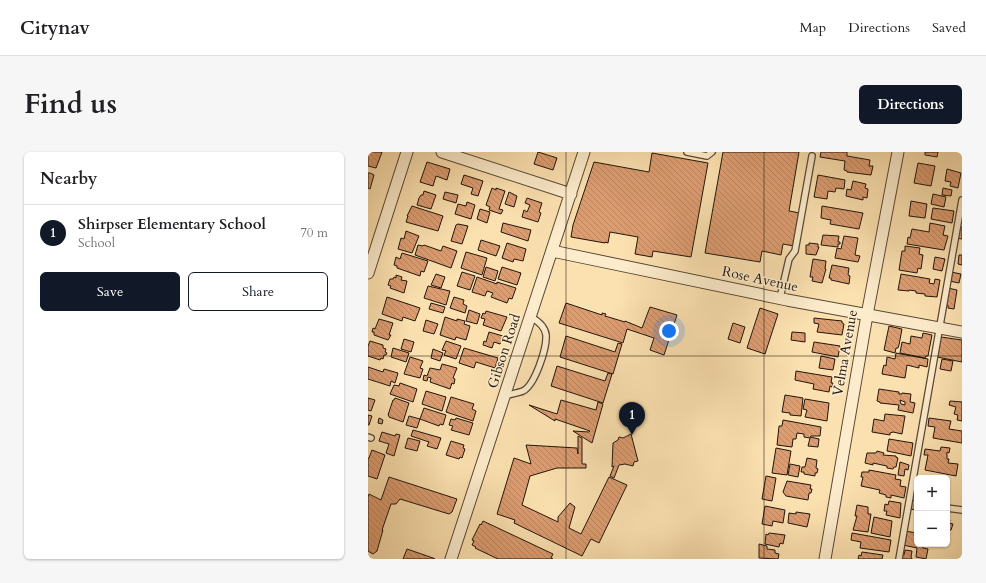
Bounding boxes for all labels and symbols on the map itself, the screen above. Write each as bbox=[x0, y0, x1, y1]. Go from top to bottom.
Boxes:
street label: Rose Avenue bbox=[720, 262, 800, 296]
street label: Velma Avenue bbox=[828, 308, 862, 398]
street label: Gibson Road bbox=[483, 311, 525, 391]
your location bbox=[659, 321, 679, 341]
pin: 1 bbox=[619, 402, 645, 435]

